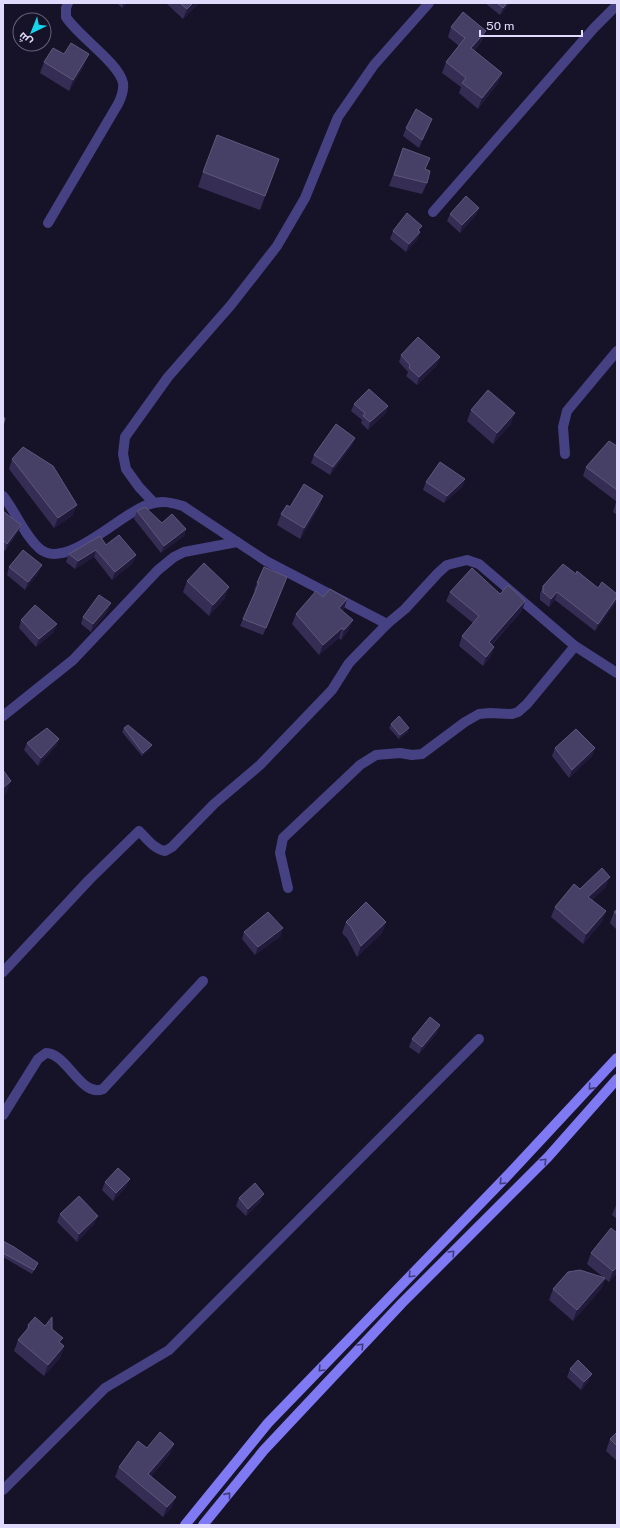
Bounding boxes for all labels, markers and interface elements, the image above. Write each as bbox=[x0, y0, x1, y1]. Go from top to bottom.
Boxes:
north arrow bbox=[12, 12, 52, 52]
scale bar bbox=[480, 12, 582, 38]
text: 50 m bbox=[486, 19, 514, 33]
text: ش bbox=[16, 29, 35, 49]
one-way arrow bbox=[588, 1082, 595, 1090]
one-way arrow bbox=[539, 1158, 547, 1166]
one-way arrow bbox=[499, 1177, 507, 1185]
one-way arrow bbox=[447, 1250, 455, 1258]
one-way arrow bbox=[409, 1270, 416, 1278]
one-way arrow bbox=[357, 1343, 364, 1351]
one-way arrow bbox=[318, 1364, 326, 1372]
one-way arrow bbox=[223, 1492, 230, 1499]

